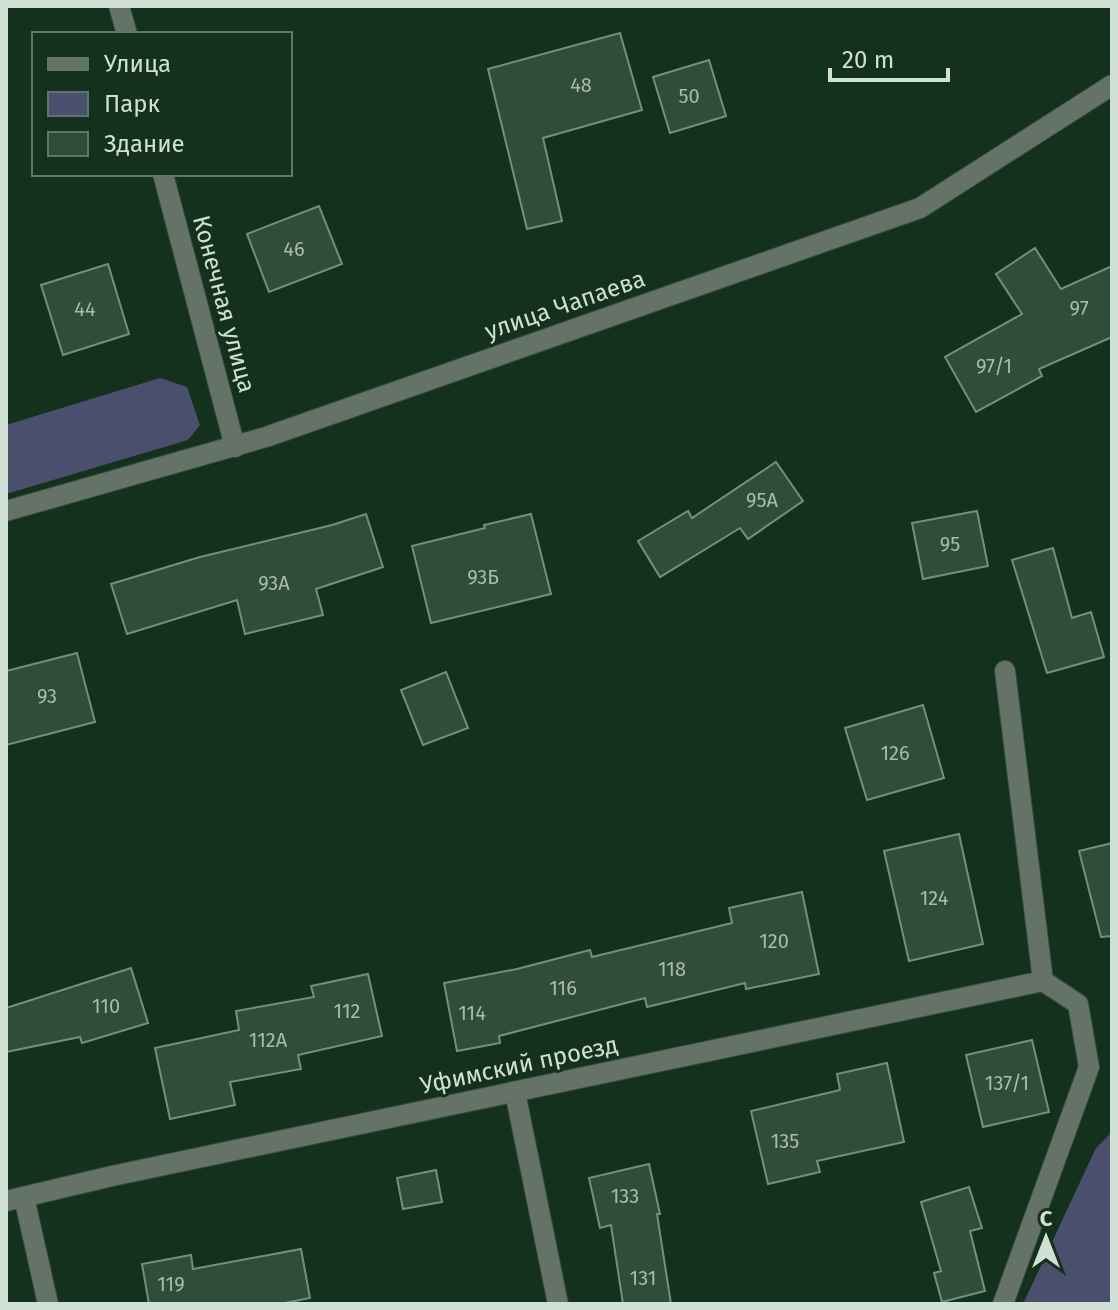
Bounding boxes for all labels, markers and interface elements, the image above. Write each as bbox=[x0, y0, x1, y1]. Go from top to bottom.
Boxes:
legend bbox=[32, 32, 292, 176]
scale bar bbox=[830, 32, 948, 82]
text: 20 m bbox=[842, 46, 894, 74]
text: Улица bbox=[104, 50, 171, 78]
house number: 48 bbox=[570, 73, 592, 97]
house number: 50 bbox=[678, 84, 700, 108]
text: Парк bbox=[104, 90, 161, 118]
text: Здание bbox=[104, 130, 185, 158]
street label: Конечная улица bbox=[187, 212, 261, 396]
house number: 46 bbox=[283, 237, 305, 261]
street label: улица Чапаева bbox=[481, 264, 649, 346]
house number: 97 bbox=[1069, 296, 1089, 320]
house number: 44 bbox=[74, 297, 96, 321]
house number: 97/1 bbox=[976, 354, 1012, 378]
house number: 95А bbox=[746, 488, 779, 512]
house number: 95 bbox=[940, 532, 960, 556]
house number: 93Б bbox=[467, 565, 499, 589]
house number: 93А bbox=[258, 571, 290, 595]
house number: 93 bbox=[37, 684, 57, 708]
house number: 126 bbox=[880, 741, 910, 765]
house number: 124 bbox=[920, 886, 949, 910]
house number: 120 bbox=[759, 929, 789, 953]
house number: 118 bbox=[658, 957, 686, 981]
house number: 116 bbox=[549, 976, 577, 1000]
house number: 110 bbox=[92, 994, 120, 1018]
house number: 112 bbox=[334, 999, 360, 1023]
house number: 114 bbox=[458, 1001, 486, 1025]
house number: 112А bbox=[249, 1028, 288, 1052]
street label: Уфимский проезд bbox=[418, 1030, 620, 1100]
house number: 137/1 bbox=[985, 1071, 1029, 1095]
house number: 135 bbox=[771, 1129, 799, 1153]
house number: 133 bbox=[611, 1184, 639, 1208]
north arrow bbox=[1006, 1198, 1086, 1278]
text: С bbox=[1040, 1205, 1053, 1232]
house number: 131 bbox=[630, 1266, 656, 1290]
house number: 119 bbox=[157, 1272, 185, 1296]

